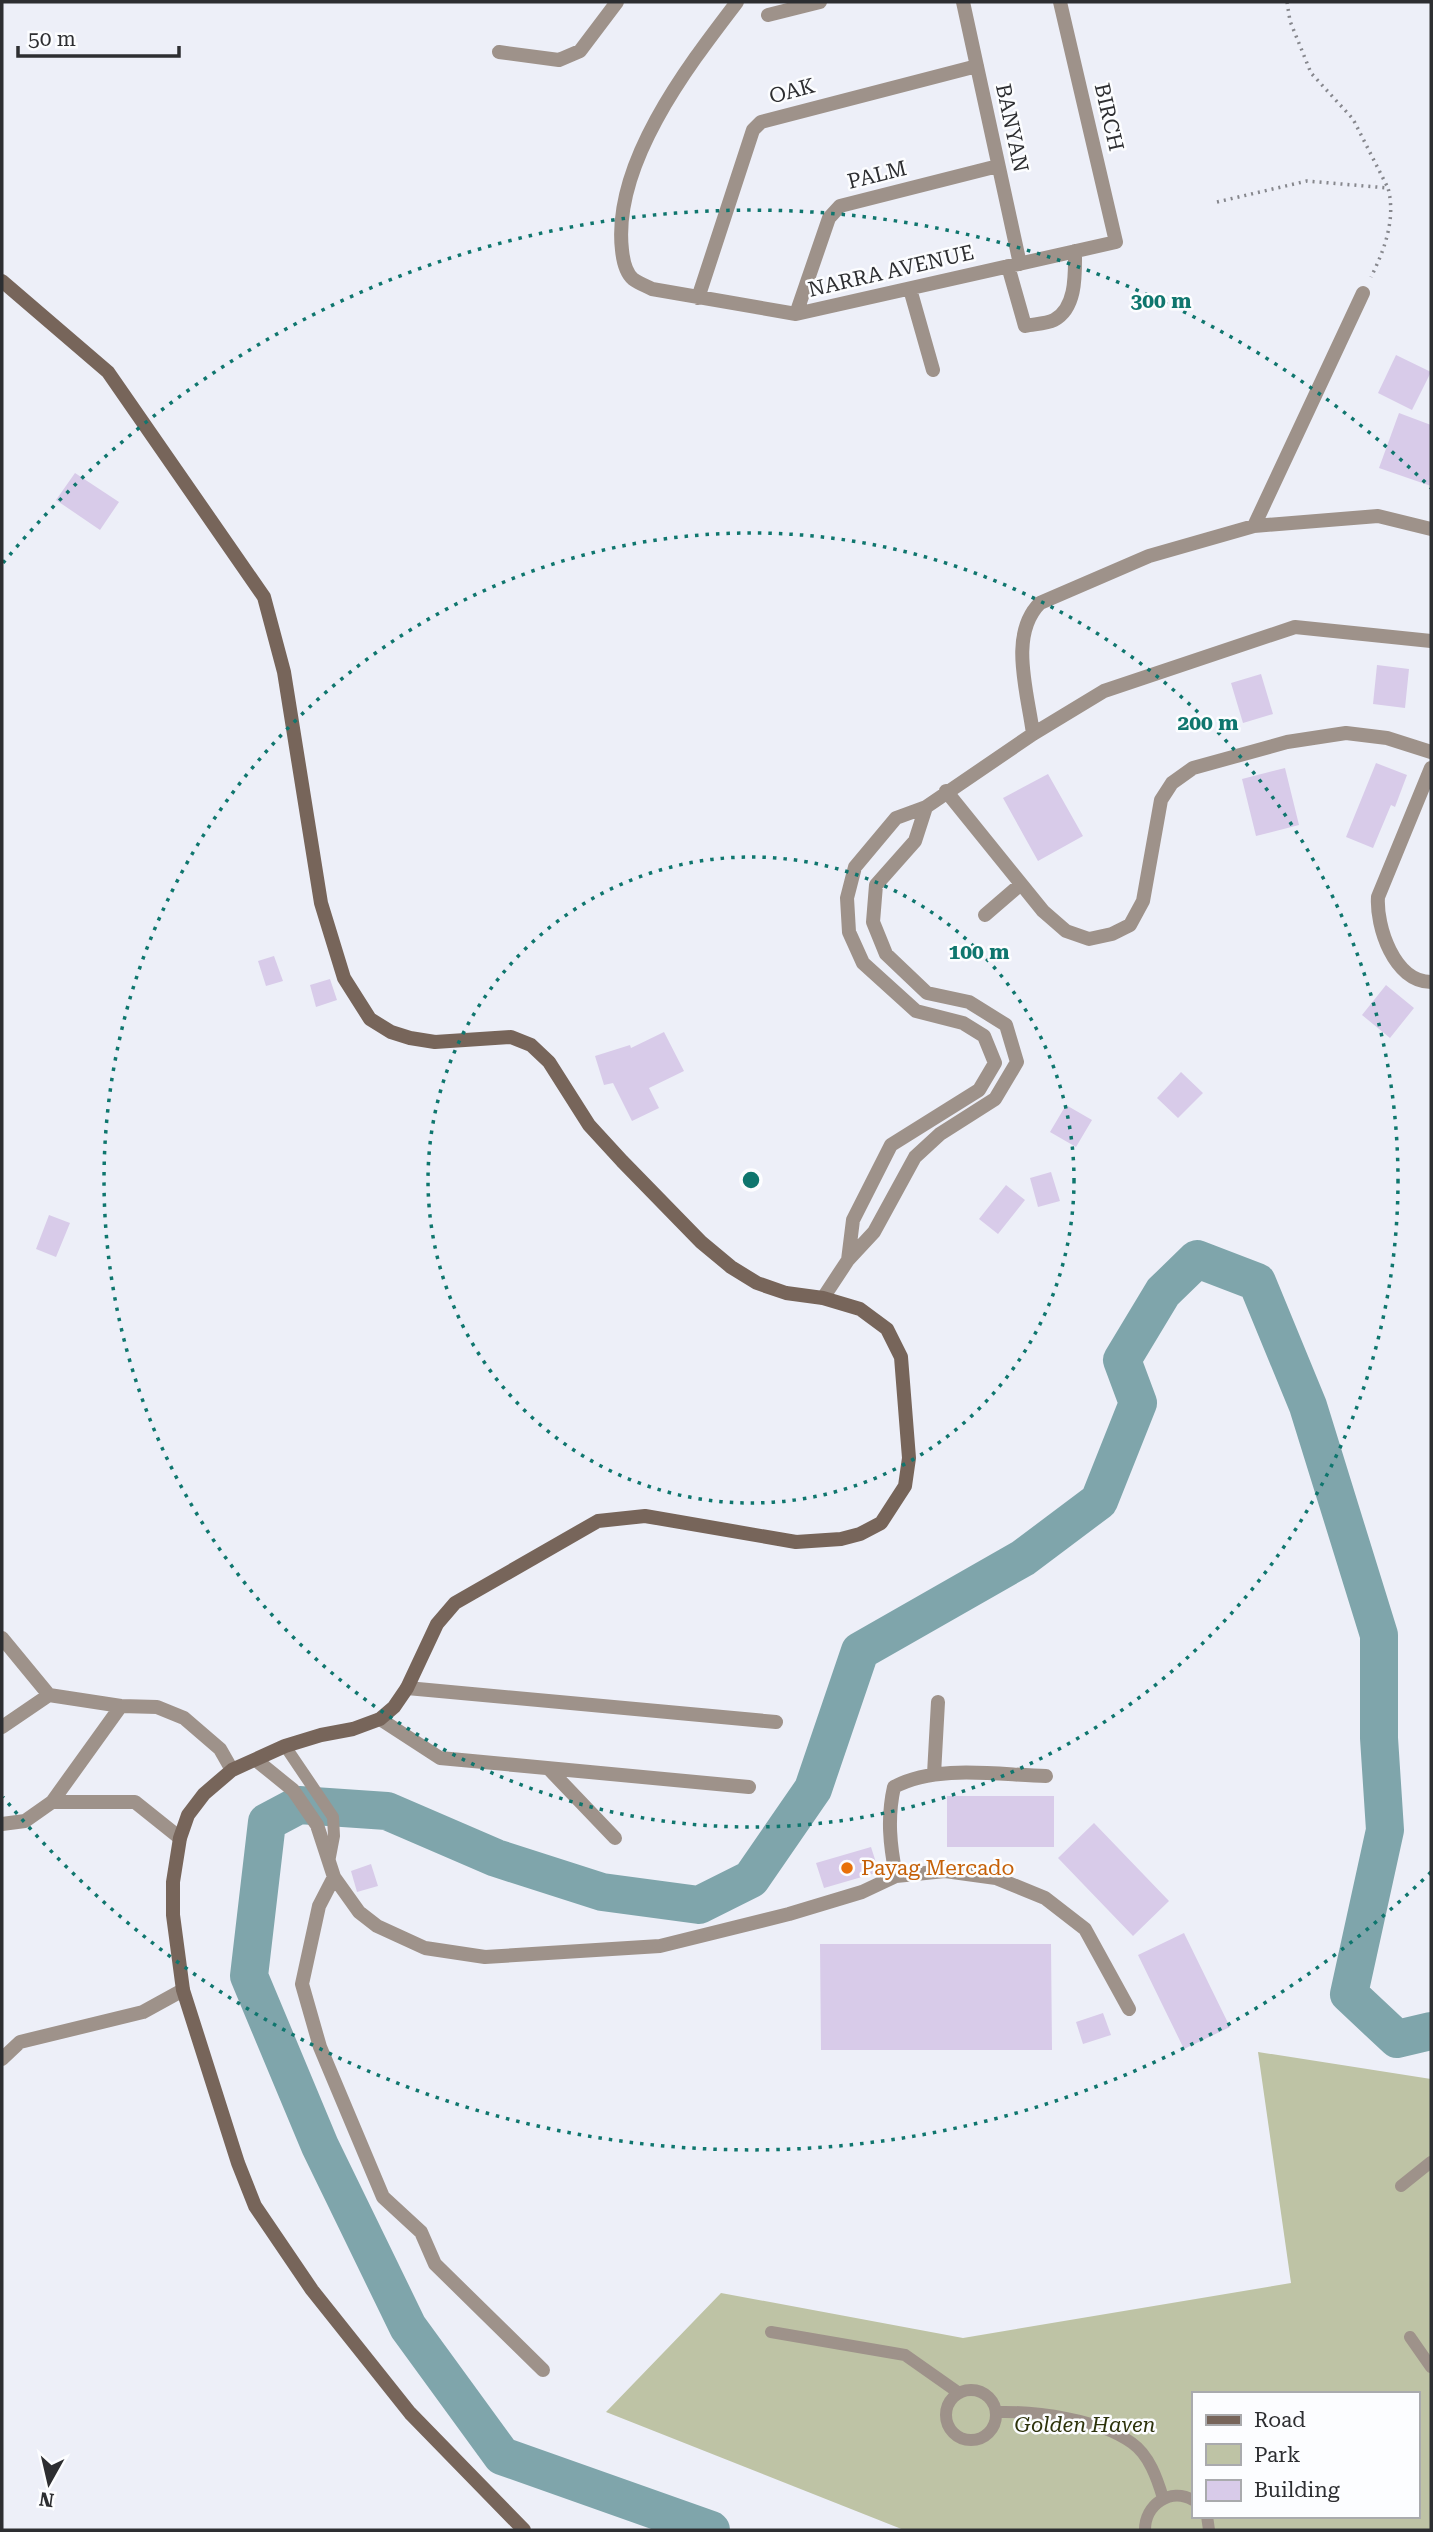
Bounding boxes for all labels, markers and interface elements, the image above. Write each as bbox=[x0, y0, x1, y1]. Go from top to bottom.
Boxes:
scale bar bbox=[18, 14, 178, 58]
text: 50 m bbox=[28, 27, 76, 51]
street label: OAK bbox=[767, 73, 817, 109]
street label: BANYAN bbox=[991, 81, 1033, 175]
street label: BIRCH bbox=[1090, 81, 1128, 153]
street label: PALM bbox=[845, 156, 909, 194]
street label: NARRA AVENUE bbox=[806, 240, 976, 302]
text: 300 m bbox=[1131, 289, 1191, 313]
text: 200 m bbox=[1178, 711, 1238, 735]
text: 100 m bbox=[949, 940, 1009, 964]
centre of rings bbox=[739, 1168, 763, 1192]
place label: Payag Mercado bbox=[861, 1856, 1014, 1880]
marker: Payag Mercado bbox=[839, 1860, 855, 1876]
legend bbox=[1192, 2392, 1419, 2518]
text: Road bbox=[1254, 2408, 1306, 2432]
park label: Golden Haven bbox=[1015, 2413, 1156, 2437]
text: Park bbox=[1254, 2443, 1300, 2467]
north arrow bbox=[14, 2448, 84, 2518]
text: Building bbox=[1254, 2478, 1340, 2502]
text: N bbox=[37, 2487, 56, 2512]

